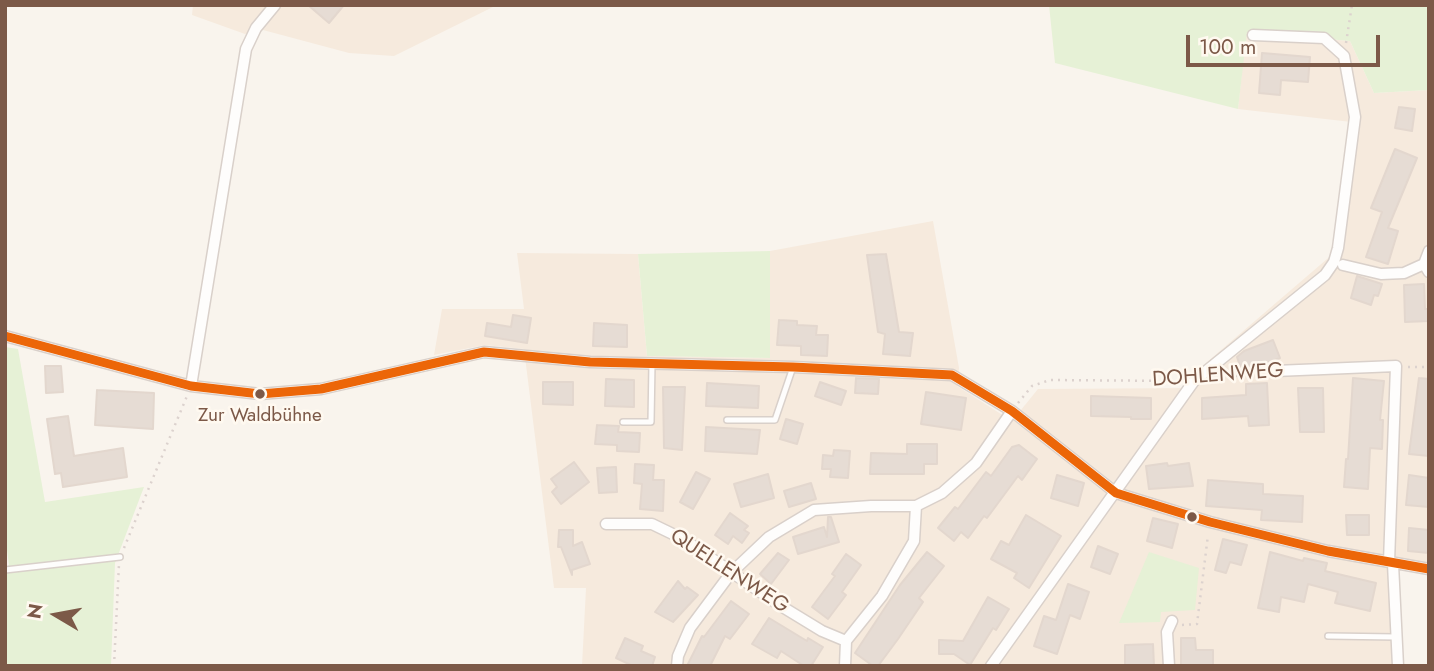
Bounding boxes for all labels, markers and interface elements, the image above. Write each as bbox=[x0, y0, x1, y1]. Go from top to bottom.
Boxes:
scale bar bbox=[1189, 21, 1383, 65]
text: 100 m bbox=[1199, 32, 1256, 62]
street label: DOHLENWEG bbox=[1151, 359, 1285, 393]
marker: Zur Waldbühne bbox=[253, 387, 267, 401]
place label: Zur Waldbühne bbox=[198, 405, 322, 427]
unlabelled marker bbox=[1185, 510, 1199, 524]
street label: QUELLENWEG bbox=[665, 524, 793, 620]
north arrow bbox=[21, 580, 91, 650]
text: N bbox=[20, 601, 49, 621]

